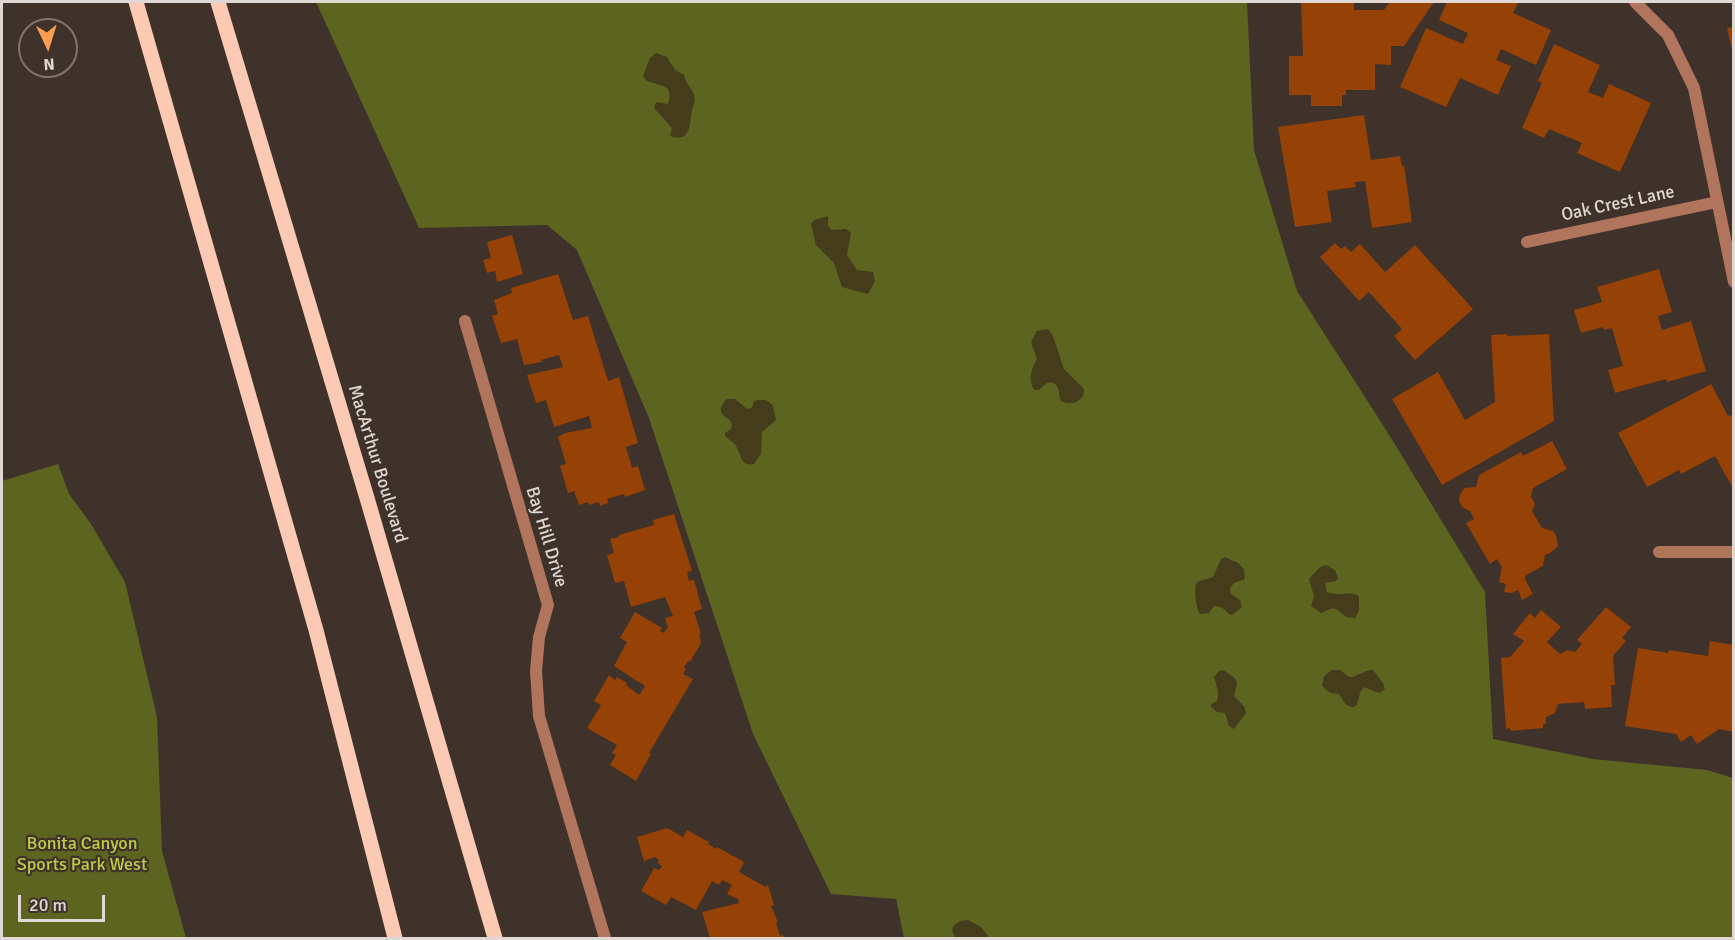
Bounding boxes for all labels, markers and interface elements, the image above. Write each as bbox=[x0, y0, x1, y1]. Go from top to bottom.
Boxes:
north arrow bbox=[18, 18, 78, 78]
text: N bbox=[43, 54, 55, 74]
street label: Oak Crest Lane bbox=[1559, 181, 1677, 227]
street label: MacArthur Boulevard bbox=[343, 382, 411, 546]
street label: Bay Hill Drive bbox=[521, 484, 571, 590]
park label: Bonita Canyon Sports Park West bbox=[17, 833, 147, 876]
scale bar bbox=[21, 883, 108, 921]
text: 20 m bbox=[29, 894, 67, 916]

